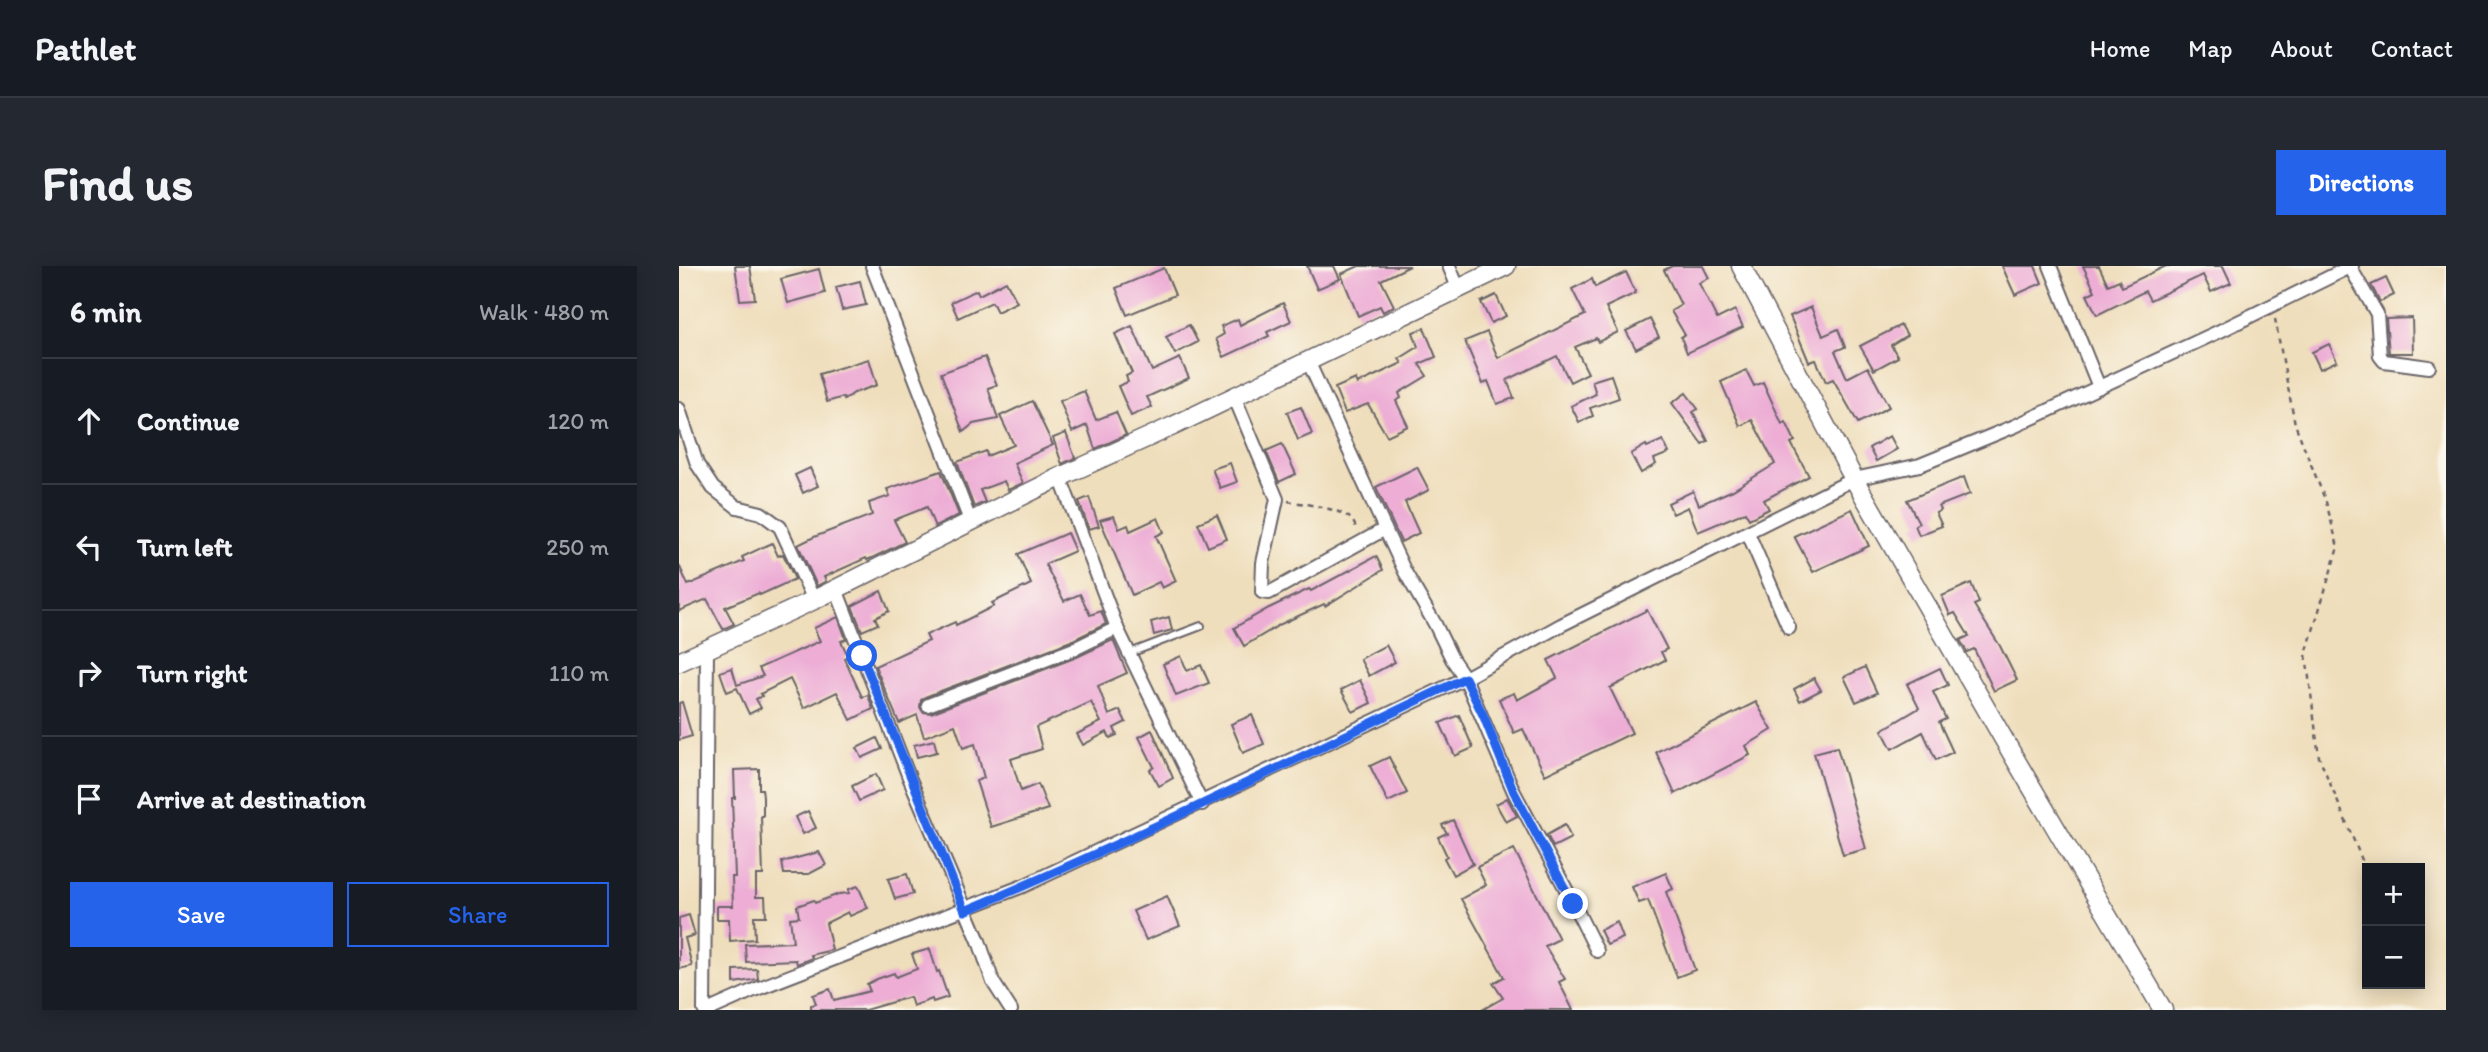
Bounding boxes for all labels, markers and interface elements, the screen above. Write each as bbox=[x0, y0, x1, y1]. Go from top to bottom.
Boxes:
text: Pathlet bbox=[35, 29, 137, 68]
text: Home bbox=[2090, 34, 2150, 63]
text: Map bbox=[2188, 34, 2232, 63]
text: About bbox=[2270, 34, 2333, 63]
text: Contact bbox=[2371, 34, 2453, 63]
button: Directions bbox=[2276, 150, 2446, 215]
text: Find us bbox=[42, 153, 193, 212]
text: 6 min bbox=[70, 293, 142, 330]
text: Walk · 480 m bbox=[479, 298, 609, 326]
icon: ahead bbox=[70, 402, 108, 440]
text: Continue bbox=[137, 405, 240, 437]
text: 120 m bbox=[548, 407, 609, 435]
icon: left bbox=[70, 528, 108, 566]
text: Turn left bbox=[137, 531, 233, 563]
text: 250 m bbox=[546, 533, 609, 561]
route start bbox=[846, 640, 877, 671]
icon: right bbox=[70, 654, 108, 692]
text: Turn right bbox=[137, 657, 248, 689]
text: 110 m bbox=[549, 659, 609, 687]
icon: arrive bbox=[70, 780, 108, 818]
text: Arrive at destination bbox=[137, 783, 366, 815]
map controls bbox=[2362, 863, 2425, 989]
button: + bbox=[2362, 863, 2425, 926]
button: Save bbox=[70, 882, 333, 947]
button: Share bbox=[347, 882, 609, 947]
route end bbox=[1557, 888, 1588, 919]
button: − bbox=[2362, 926, 2425, 989]

